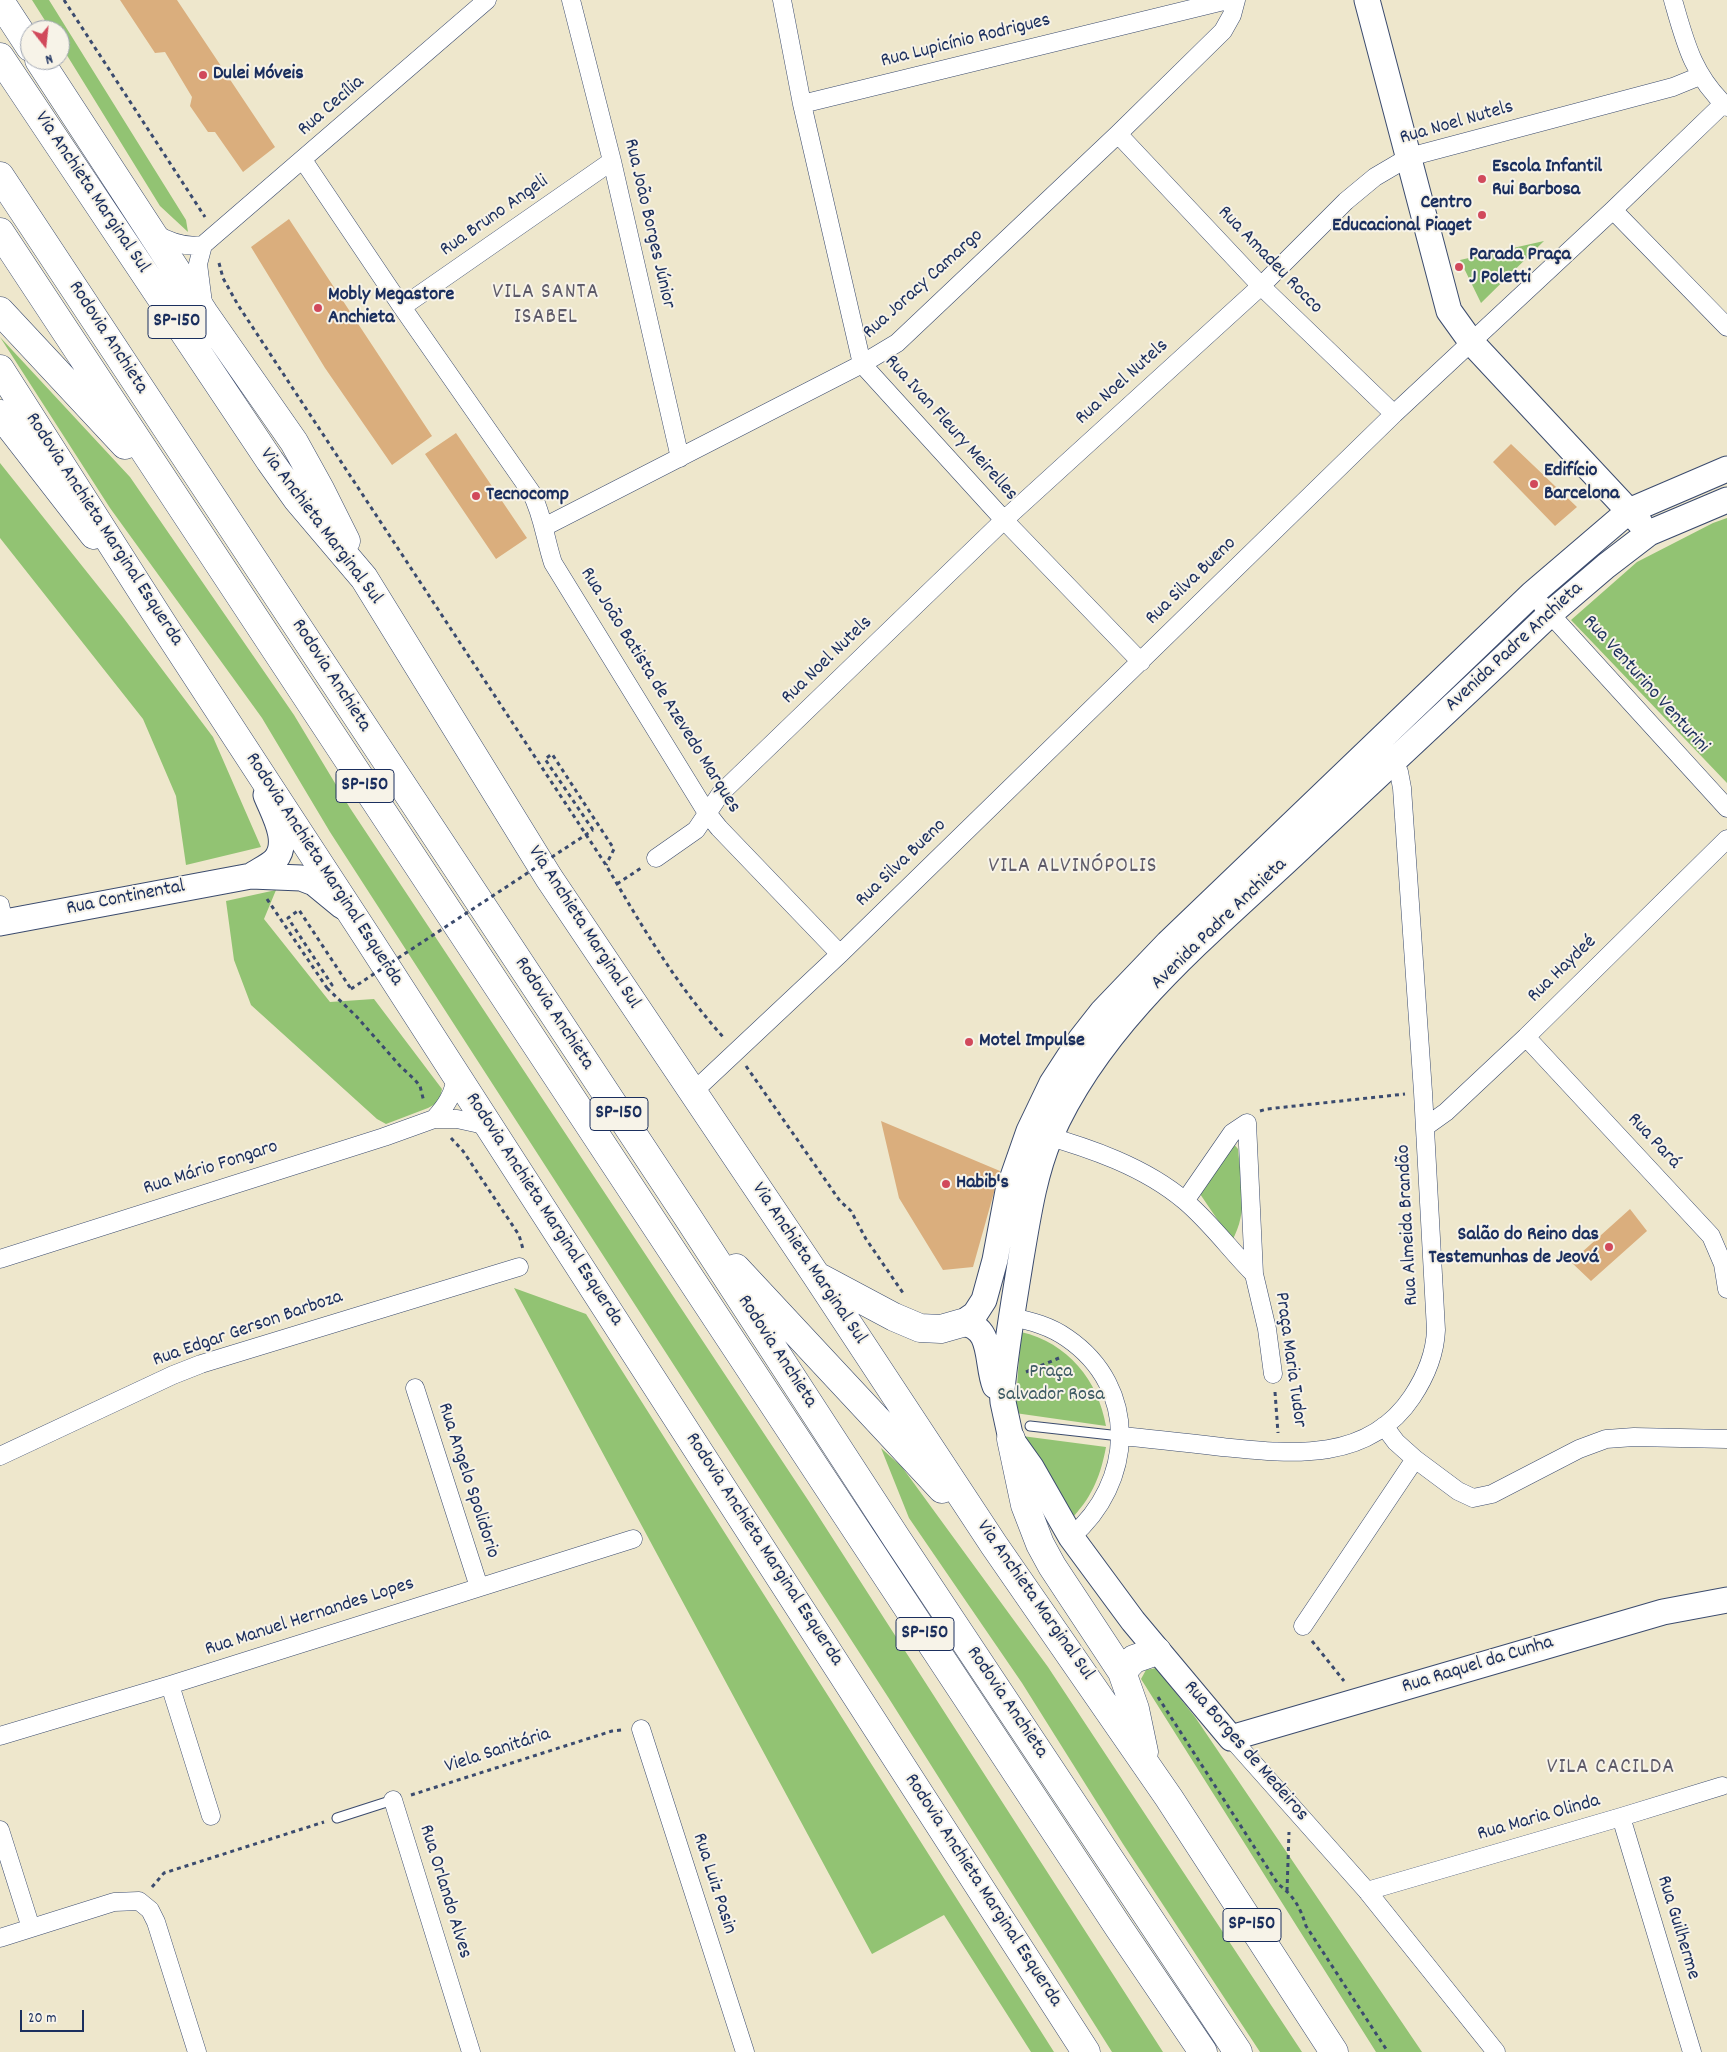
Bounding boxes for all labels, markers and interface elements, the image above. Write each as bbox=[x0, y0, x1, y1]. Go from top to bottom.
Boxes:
street label: Rua Lupicínio Rodrigues bbox=[879, 9, 1053, 75]
north arrow bbox=[20, 20, 70, 70]
text: N bbox=[43, 48, 55, 69]
place label: Dulei Móveis bbox=[213, 63, 304, 87]
marker: Dulei Móveis bbox=[197, 69, 209, 81]
street label: Rua Cecília bbox=[294, 72, 370, 142]
street label: Rua Noel Nutels bbox=[1397, 96, 1517, 152]
street label: Via Anchieta Marginal Sul bbox=[28, 108, 154, 278]
street label: Rua João Borges Júnior bbox=[617, 137, 679, 311]
place label: Escola Infantil Rui Barbosa bbox=[1492, 156, 1602, 203]
street label: Rua Bruno Angeli bbox=[436, 171, 554, 263]
marker: Escola Infantil Rui Barbosa bbox=[1476, 173, 1488, 185]
place label: Centro Educacional Piaget bbox=[1332, 192, 1472, 239]
street label: Rua Amadeu Rocco bbox=[1211, 202, 1327, 320]
marker: Centro Educacional Piaget bbox=[1476, 209, 1488, 221]
street label: Rua Joracy Camargo bbox=[859, 225, 989, 345]
place label: Parada Praça J Poletti bbox=[1469, 244, 1571, 291]
marker: Parada Praça J Poletti bbox=[1453, 261, 1465, 273]
street label: Rodovia Anchieta bbox=[62, 277, 152, 399]
district label: VILA SANTA ISABEL bbox=[491, 281, 601, 332]
place label: Mobly Megastore Anchieta bbox=[328, 284, 454, 331]
marker: Mobly Megastore Anchieta bbox=[312, 302, 324, 314]
road number: SP-150 bbox=[148, 306, 206, 338]
street label: Rua Noel Nutels bbox=[1071, 335, 1175, 431]
street label: Rua Ivan Fleury Meirelles bbox=[878, 351, 1022, 507]
street label: Rodovia Anchieta Marginal Esquerda bbox=[19, 409, 187, 651]
street label: Via Anchieta Marginal Sul bbox=[253, 444, 387, 610]
place label: Edifício Barcelona bbox=[1544, 460, 1619, 507]
marker: Edifício Barcelona bbox=[1528, 478, 1540, 490]
place label: Tecnocomp bbox=[486, 484, 569, 508]
marker: Tecnocomp bbox=[470, 490, 482, 502]
street label: Rua Silva Bueno bbox=[1142, 533, 1242, 631]
street label: Rua João Batista de Azevedo Marques bbox=[573, 564, 745, 818]
street label: Avenida Padre Anchieta bbox=[1441, 578, 1589, 718]
street label: Rua Venturino Venturini bbox=[1577, 611, 1713, 759]
street label: Rua Noel Nutels bbox=[778, 612, 878, 710]
street label: Rodovia Anchieta bbox=[285, 615, 375, 737]
street label: Rodovia Anchieta Marginal Esquerda bbox=[239, 749, 407, 991]
road number: SP-150 bbox=[336, 769, 394, 802]
street label: Rua Silva Bueno bbox=[852, 815, 952, 913]
street label: Via Anchieta Marginal Sul bbox=[521, 842, 645, 1014]
street label: Avenida Padre Anchieta bbox=[1147, 854, 1293, 996]
district label: VILA ALVINÓPOLIS bbox=[987, 855, 1159, 881]
street label: Rua Continental bbox=[65, 876, 187, 922]
street label: Rua Haydeé bbox=[1523, 931, 1603, 1009]
street label: Rodovia Anchieta bbox=[508, 953, 598, 1075]
place label: Motel Impulse bbox=[979, 1030, 1085, 1054]
marker: Motel Impulse bbox=[963, 1036, 975, 1048]
street label: Rodovia Anchieta Marginal Esquerda bbox=[459, 1089, 627, 1331]
road number: SP-150 bbox=[590, 1098, 648, 1130]
street label: Rua Pará bbox=[1621, 1109, 1685, 1175]
street label: Rua Mário Fongaro bbox=[141, 1136, 281, 1202]
street label: Rua Almeida Brandão bbox=[1393, 1144, 1425, 1306]
place label: Habib's bbox=[956, 1172, 1009, 1196]
marker: Habib's bbox=[940, 1178, 952, 1190]
street label: Via Anchieta Marginal Sul bbox=[745, 1179, 871, 1349]
place label: Salão do Reino das Testemunhas de Jeová bbox=[1428, 1224, 1599, 1271]
marker: Salão do Reino das Testemunhas de Jeová bbox=[1603, 1241, 1615, 1253]
street label: Rua Edgar Gerson Barboza bbox=[150, 1286, 346, 1374]
street label: Rodovia Anchieta bbox=[731, 1291, 821, 1413]
street label: Praça Maria Tudor bbox=[1268, 1291, 1310, 1429]
park label: Praça Salvador Rosa bbox=[997, 1361, 1105, 1408]
street label: Rua Angelo Spolidorio bbox=[431, 1400, 503, 1562]
street label: Rodovia Anchieta Marginal Esquerda bbox=[679, 1429, 847, 1671]
street label: Via Anchieta Marginal Sul bbox=[970, 1517, 1098, 1685]
street label: Rua Manuel Hernandes Lopes bbox=[202, 1573, 418, 1663]
road number: SP-150 bbox=[896, 1618, 954, 1650]
street label: Rua Raquel da Cunha bbox=[1400, 1632, 1556, 1700]
street label: Rodovia Anchieta bbox=[960, 1643, 1052, 1763]
street label: Rua Borges de Medeiros bbox=[1177, 1677, 1313, 1827]
street label: Viela Sanitária bbox=[442, 1724, 554, 1780]
district label: VILA CACILDA bbox=[1545, 1756, 1677, 1782]
street label: Rodovia Anchieta Marginal Esquerda bbox=[898, 1770, 1066, 2012]
street label: Rua Maria Olinda bbox=[1475, 1790, 1603, 1848]
street label: Rua Orlando Alves bbox=[412, 1822, 476, 1962]
street label: Rua Luiz Pasin bbox=[685, 1830, 741, 1938]
street label: Rua Guilherme bbox=[1650, 1873, 1704, 1983]
road number: SP-150 bbox=[1223, 1908, 1281, 1942]
scale bar bbox=[22, 2000, 86, 2032]
text: 20 m bbox=[28, 2008, 56, 2030]

